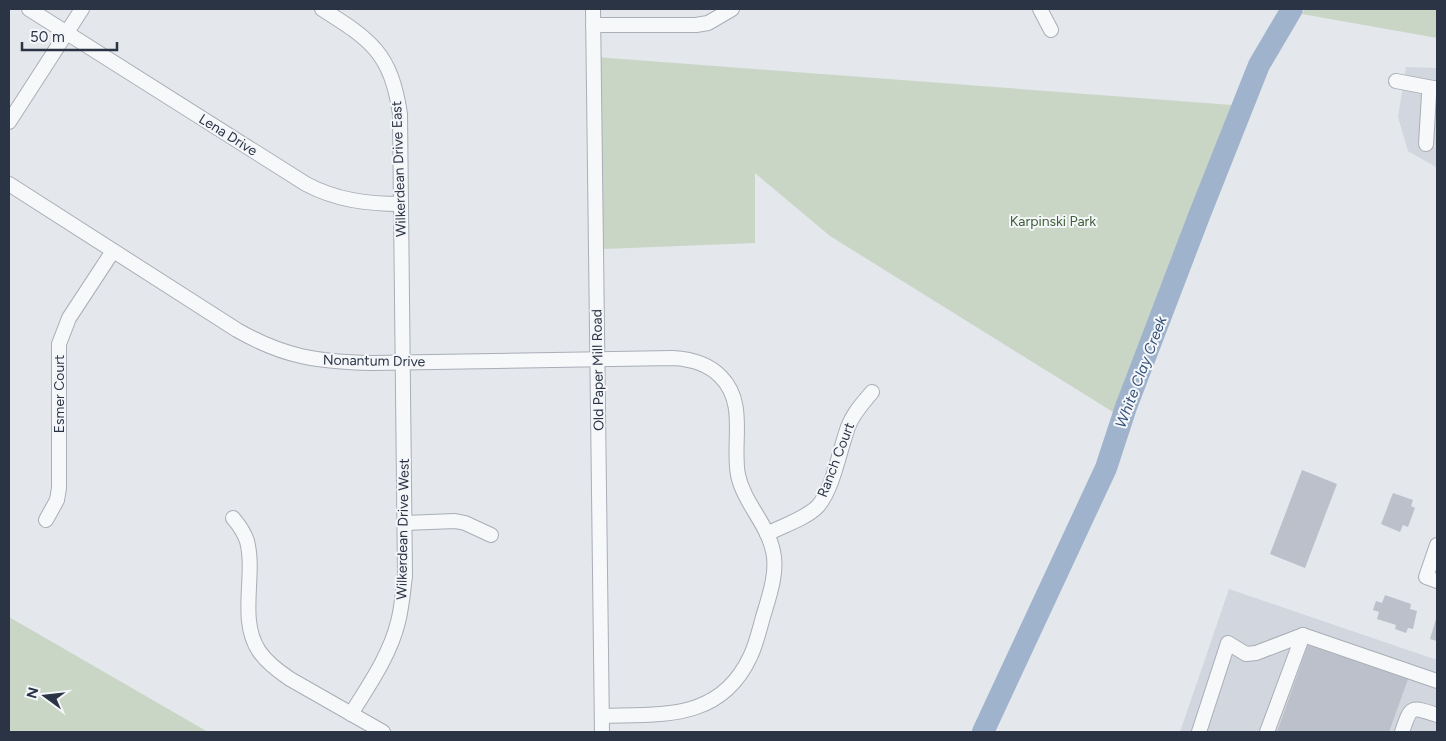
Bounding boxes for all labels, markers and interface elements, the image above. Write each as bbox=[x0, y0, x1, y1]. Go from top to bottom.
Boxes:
scale bar bbox=[22, 20, 118, 52]
text: 50 m bbox=[30, 28, 65, 46]
street label: Wilkerdean Drive East bbox=[388, 101, 410, 237]
street label: Lena Drive bbox=[196, 110, 261, 160]
park label: Karpinski Park bbox=[1010, 213, 1096, 230]
street label: Old Paper Mill Road bbox=[588, 309, 608, 431]
water label: White Clay Creek bbox=[1111, 313, 1171, 430]
street label: Nonantum Drive bbox=[323, 352, 426, 370]
street label: Esmer Court bbox=[51, 355, 68, 433]
street label: Ranch Court bbox=[814, 420, 858, 500]
street label: Wilkerdean Drive West bbox=[393, 458, 413, 600]
north arrow bbox=[20, 671, 70, 721]
text: N bbox=[23, 685, 43, 700]

